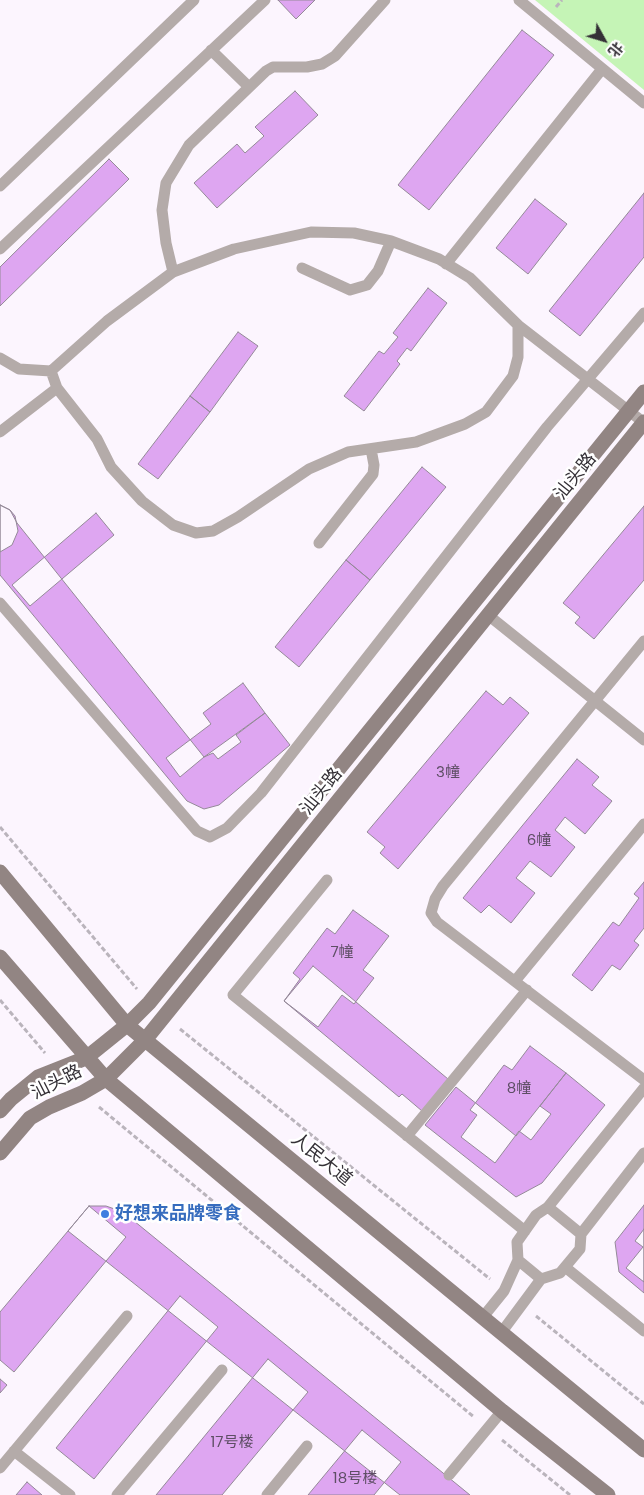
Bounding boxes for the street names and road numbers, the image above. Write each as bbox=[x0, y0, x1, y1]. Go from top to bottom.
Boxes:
street label: 汕头路 bbox=[551, 449, 601, 505]
street label: 汕头路 bbox=[297, 764, 347, 820]
street label: 汕头路 bbox=[28, 1061, 86, 1105]
street label: 人民大道 bbox=[286, 1129, 356, 1191]

